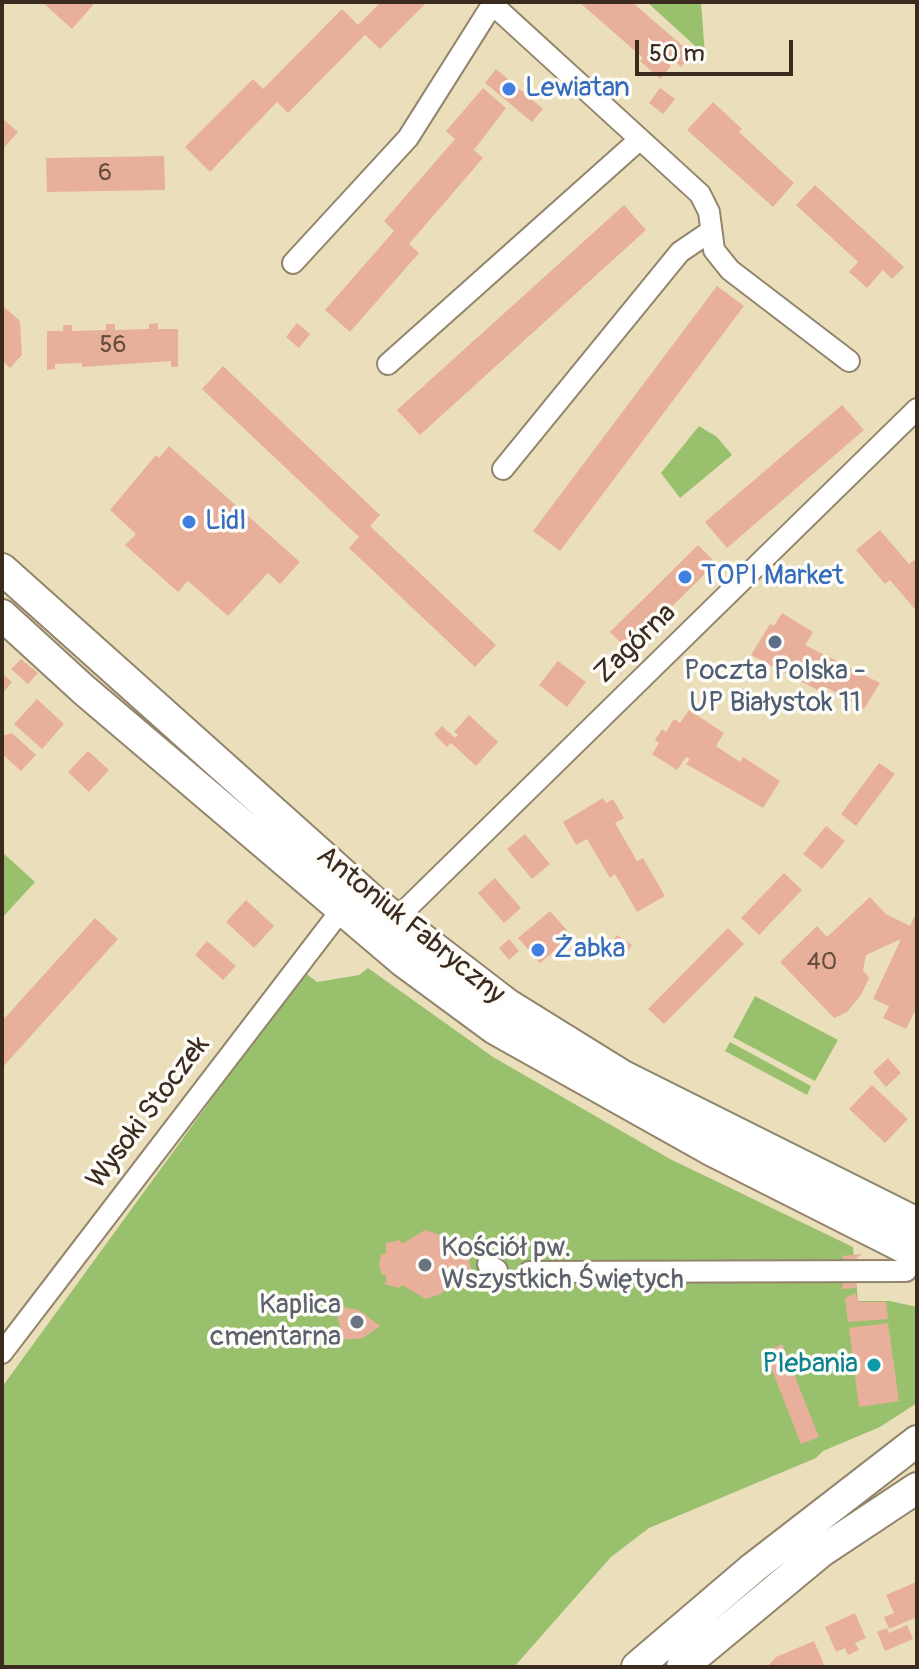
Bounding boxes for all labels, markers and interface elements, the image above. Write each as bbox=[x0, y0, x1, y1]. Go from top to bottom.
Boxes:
scale bar bbox=[639, 24, 797, 74]
text: 50 m bbox=[649, 39, 705, 68]
place label: Lewiatan bbox=[525, 72, 630, 106]
marker: Lewiatan bbox=[500, 80, 518, 98]
house number: 6 bbox=[98, 160, 112, 188]
house number: 56 bbox=[100, 332, 126, 360]
place label: Lidl bbox=[205, 505, 246, 539]
marker: Lidl bbox=[180, 513, 198, 531]
place label: TOPI Market bbox=[701, 560, 844, 594]
marker: TOPI Market bbox=[676, 568, 694, 586]
street label: Zagórna bbox=[588, 597, 684, 691]
marker: Poczta Polska - UP Białystok 11 bbox=[766, 633, 784, 651]
place label: Poczta Polska - UP Białystok 11 bbox=[684, 655, 866, 721]
street label: Antoniuk Fabryczny bbox=[309, 840, 511, 1012]
place label: Żabka bbox=[554, 933, 625, 967]
marker: Żabka bbox=[529, 941, 547, 959]
house number: 40 bbox=[807, 949, 837, 977]
street label: Wysoki Stoczek bbox=[80, 1030, 218, 1196]
place label: Kościół pw. Wszystkich Świętych bbox=[441, 1232, 684, 1298]
marker: Kościół pw. Wszystkich Świętych bbox=[416, 1256, 434, 1274]
place label: Kaplica cmentarna bbox=[210, 1289, 341, 1355]
marker: Kaplica cmentarna bbox=[348, 1313, 366, 1331]
place label: Plebania bbox=[762, 1348, 858, 1382]
marker: Plebania bbox=[865, 1356, 883, 1374]

